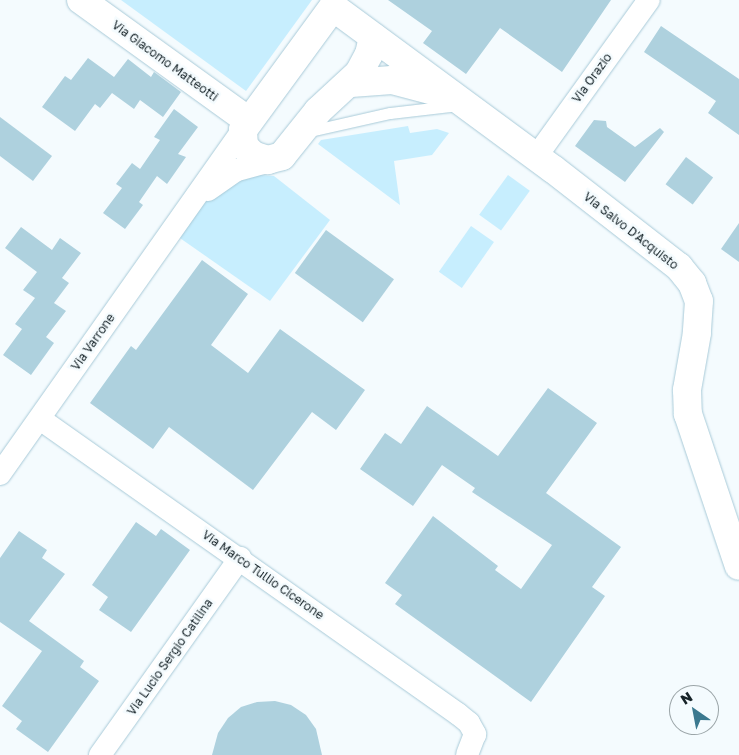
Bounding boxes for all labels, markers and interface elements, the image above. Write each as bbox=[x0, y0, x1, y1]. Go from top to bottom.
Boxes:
street label: Via Giacomo Matteotti bbox=[109, 18, 221, 104]
street label: Via Orazio bbox=[569, 50, 615, 106]
street label: Via Salvo D'Acquisto bbox=[581, 189, 681, 273]
street label: Via Varrone bbox=[68, 311, 118, 373]
street label: Via Marco Tullio Cicerone bbox=[199, 527, 327, 623]
street label: Via Lucio Sergio Catilina bbox=[124, 596, 216, 718]
north arrow bbox=[669, 685, 719, 735]
text: N bbox=[677, 688, 695, 708]

